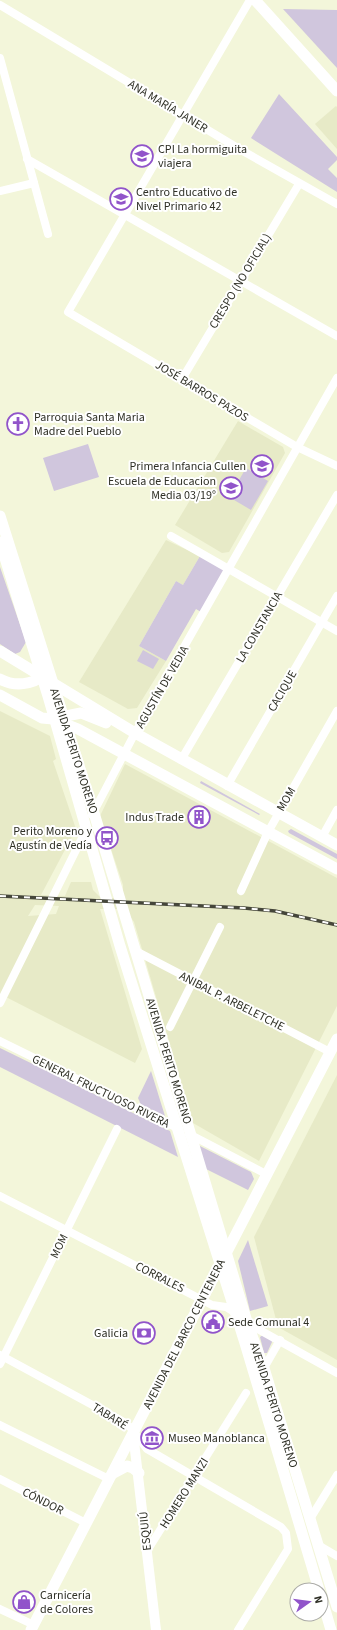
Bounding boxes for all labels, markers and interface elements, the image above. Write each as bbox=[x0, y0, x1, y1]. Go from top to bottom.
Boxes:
street label: ANA MARÍA JANER bbox=[125, 76, 211, 137]
place label: CPI La hormiguita viajera bbox=[158, 141, 247, 172]
school or university icon: CPI La hormiguita viajera bbox=[129, 143, 155, 169]
place label: Centro Educativo de Nivel Primario 42 bbox=[136, 184, 237, 215]
school or university icon: Centro Educativo de Nivel Primario 42 bbox=[108, 186, 134, 212]
street label: CRESPO (NO OFICIAL) bbox=[205, 230, 276, 332]
street label: JOSÉ BARROS PAZOS bbox=[152, 357, 252, 426]
place label: Parroquia Santa Maria Madre del Pueblo bbox=[34, 409, 145, 440]
church icon: Parroquia Santa Maria Madre del Pueblo bbox=[5, 411, 31, 437]
school or university icon: Primera Infancia Cullen bbox=[249, 453, 275, 479]
place label: Primera Infancia Cullen bbox=[129, 458, 246, 475]
place label: Escuela de Educacion Media 03/19° bbox=[108, 473, 216, 504]
school or university icon: Escuela de Educacion Media 03/19° bbox=[218, 475, 244, 501]
street label: LA CONSTANCIA bbox=[232, 588, 287, 666]
street label: AGUSTÍN DE VEDIA bbox=[132, 642, 193, 732]
street label: CACIQUE bbox=[264, 667, 301, 715]
street label: AVENIDA PERITO MORENO bbox=[45, 686, 102, 816]
street label: MOM bbox=[273, 784, 300, 815]
building icon: Indus Trade bbox=[186, 804, 212, 830]
place label: Indus Trade bbox=[125, 809, 184, 826]
place label: Perito Moreno y Agustín de Vedía bbox=[10, 823, 92, 854]
bus stop icon: Perito Moreno y Agustín de Vedía bbox=[94, 825, 120, 851]
street label: ANIBAL P. ARBELETCHE bbox=[176, 968, 287, 1035]
street label: AVENIDA PERITO MORENO bbox=[141, 996, 196, 1126]
street label: GENERAL FRUCTUOSO RIVERA bbox=[29, 1051, 173, 1132]
street label: MOM bbox=[46, 1231, 73, 1261]
street label: AVENIDA DEL BARCO CENTENERA bbox=[139, 1256, 230, 1412]
street label: CORRALES bbox=[132, 1258, 187, 1297]
public building icon: Sede Comunal 4 bbox=[200, 1309, 226, 1335]
place label: Sede Comunal 4 bbox=[228, 1314, 309, 1331]
bank icon: Galicia bbox=[131, 1320, 157, 1346]
place label: Galicia bbox=[94, 1325, 128, 1342]
street label: AVENIDA PERITO MORENO bbox=[245, 1340, 302, 1470]
street label: TABARÉ bbox=[89, 1399, 131, 1434]
museum icon: Museo Manoblanca bbox=[139, 1425, 165, 1451]
place label: Museo Manoblanca bbox=[168, 1430, 265, 1447]
street label: HOMERO MANZI bbox=[156, 1455, 213, 1532]
street label: CÓNDOR bbox=[19, 1484, 67, 1519]
street label: ESQUIÚ bbox=[135, 1510, 156, 1551]
north arrow bbox=[289, 1582, 329, 1622]
place label: Carnicería de Colores bbox=[40, 1587, 93, 1618]
shop icon: Carnicería de Colores bbox=[11, 1589, 37, 1615]
text: N bbox=[310, 1594, 326, 1605]

